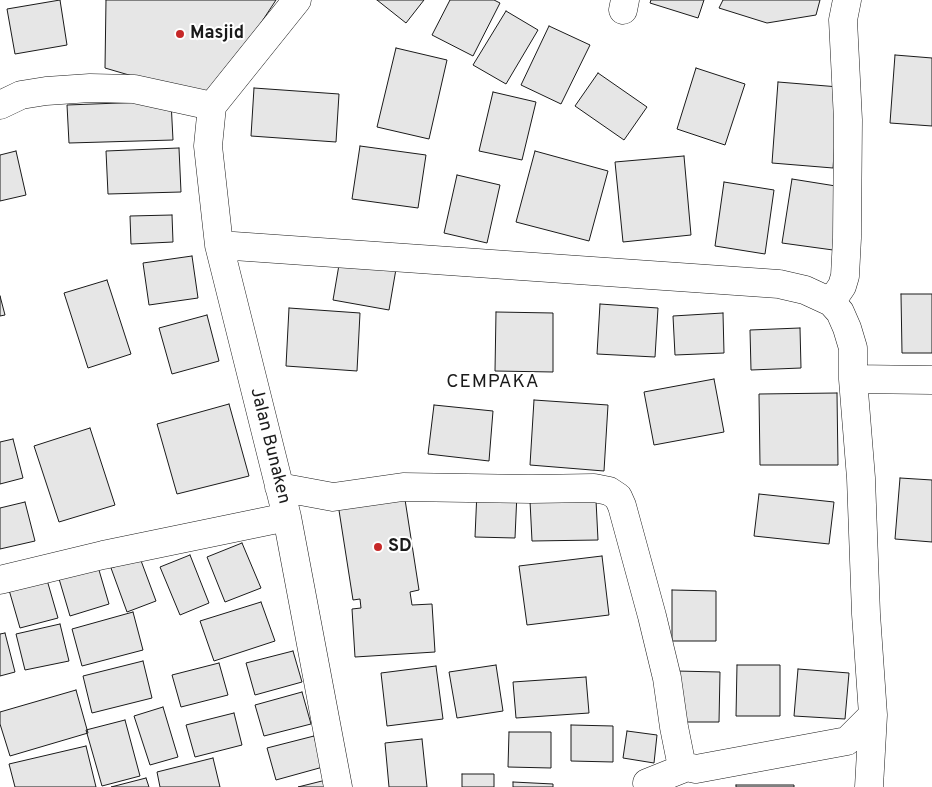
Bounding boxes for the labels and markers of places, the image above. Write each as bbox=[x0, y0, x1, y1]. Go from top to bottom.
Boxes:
place label: Masjid bbox=[190, 23, 244, 45]
marker: Masjid bbox=[174, 28, 186, 40]
place label: SD bbox=[388, 536, 412, 558]
marker: SD bbox=[372, 541, 384, 553]

